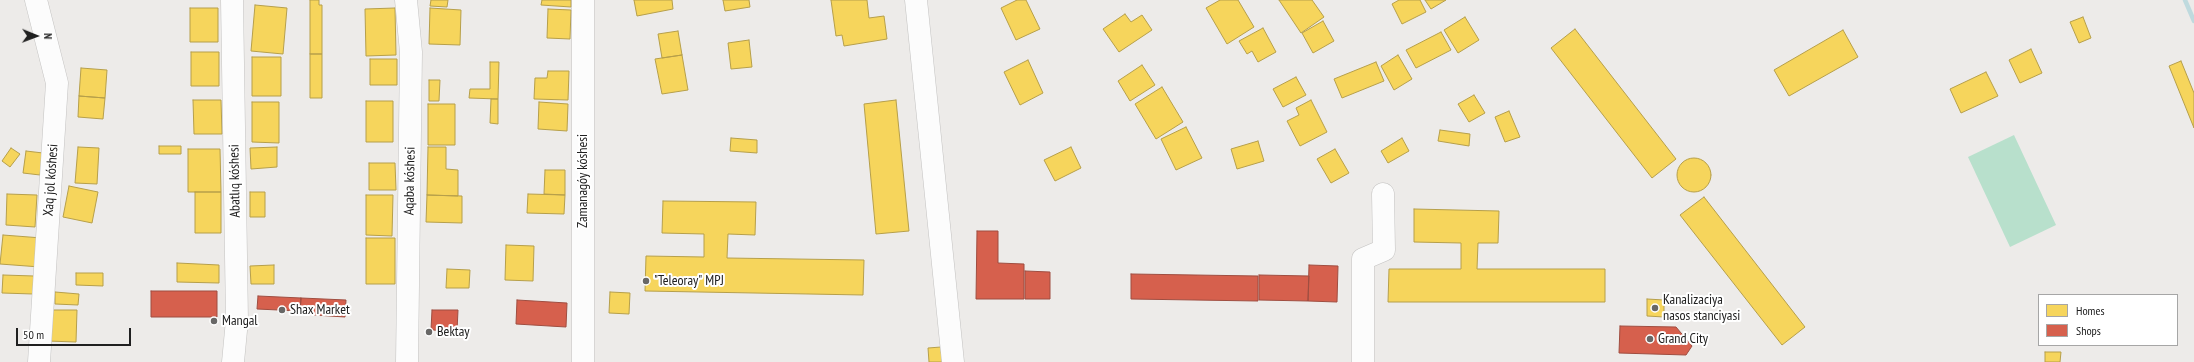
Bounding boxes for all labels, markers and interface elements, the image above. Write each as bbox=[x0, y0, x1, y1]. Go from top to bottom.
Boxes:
north arrow bbox=[16, 16, 56, 56]
text: N bbox=[41, 33, 55, 39]
street label: Zamanagóy kóshesi bbox=[575, 134, 591, 228]
street label: Xaq jol kóshesi bbox=[40, 143, 62, 217]
street label: Abatlıq kóshesi bbox=[226, 144, 244, 218]
street label: Aqaba kóshesi bbox=[401, 147, 419, 215]
place label: "Teleoray" MPJ bbox=[654, 273, 724, 289]
marker: "Teleoray" MPJ bbox=[641, 276, 651, 286]
place label: Kanalizaciya nasos stanciyasi bbox=[1663, 292, 1740, 324]
legend bbox=[2038, 294, 2178, 346]
place label: Shax Market bbox=[290, 302, 350, 318]
marker: Kanalizaciya nasos stanciyasi bbox=[1650, 303, 1660, 313]
text: Homes bbox=[2076, 303, 2104, 318]
marker: Shax Market bbox=[277, 305, 287, 315]
place label: Mangal bbox=[222, 313, 258, 329]
marker: Mangal bbox=[209, 316, 219, 326]
scale bar bbox=[18, 320, 133, 346]
text: Shops bbox=[2076, 323, 2101, 338]
place label: Bektay bbox=[437, 324, 470, 340]
text: 50 m bbox=[23, 327, 44, 342]
marker: Bektay bbox=[424, 327, 434, 337]
place label: Grand City bbox=[1658, 331, 1708, 347]
marker: Grand City bbox=[1645, 334, 1655, 344]

